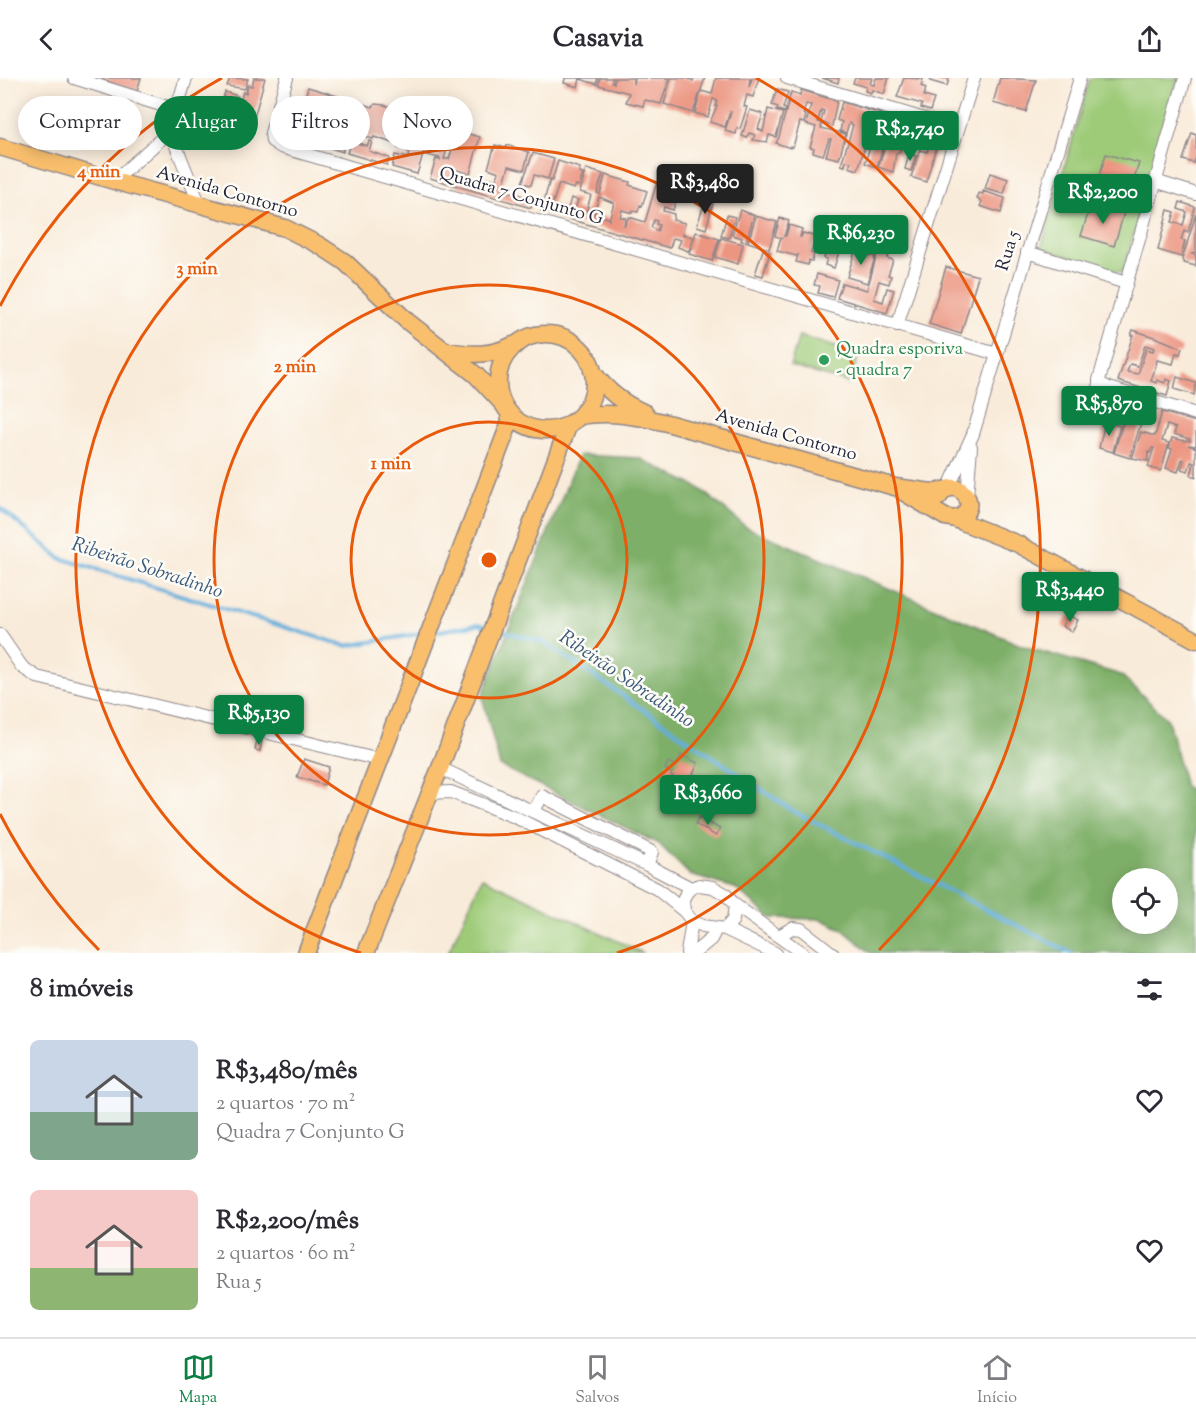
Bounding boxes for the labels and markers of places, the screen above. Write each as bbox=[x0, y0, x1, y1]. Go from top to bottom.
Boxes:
pin: R$2,740 bbox=[855, 111, 965, 162]
pin: R$3,480 bbox=[650, 164, 760, 215]
pin: R$2,200 bbox=[1048, 174, 1158, 225]
pin: R$6,230 bbox=[806, 215, 916, 266]
place label: Quadra esporiva - quadra 7 bbox=[836, 337, 963, 384]
marker: Quadra esporiva - quadra 7 bbox=[817, 353, 831, 367]
pin: R$5,870 bbox=[1054, 386, 1164, 437]
centre of rings bbox=[479, 550, 499, 570]
pin: R$3,440 bbox=[1015, 572, 1125, 623]
pin: R$5,130 bbox=[204, 695, 314, 746]
pin: R$3,660 bbox=[653, 775, 763, 826]

